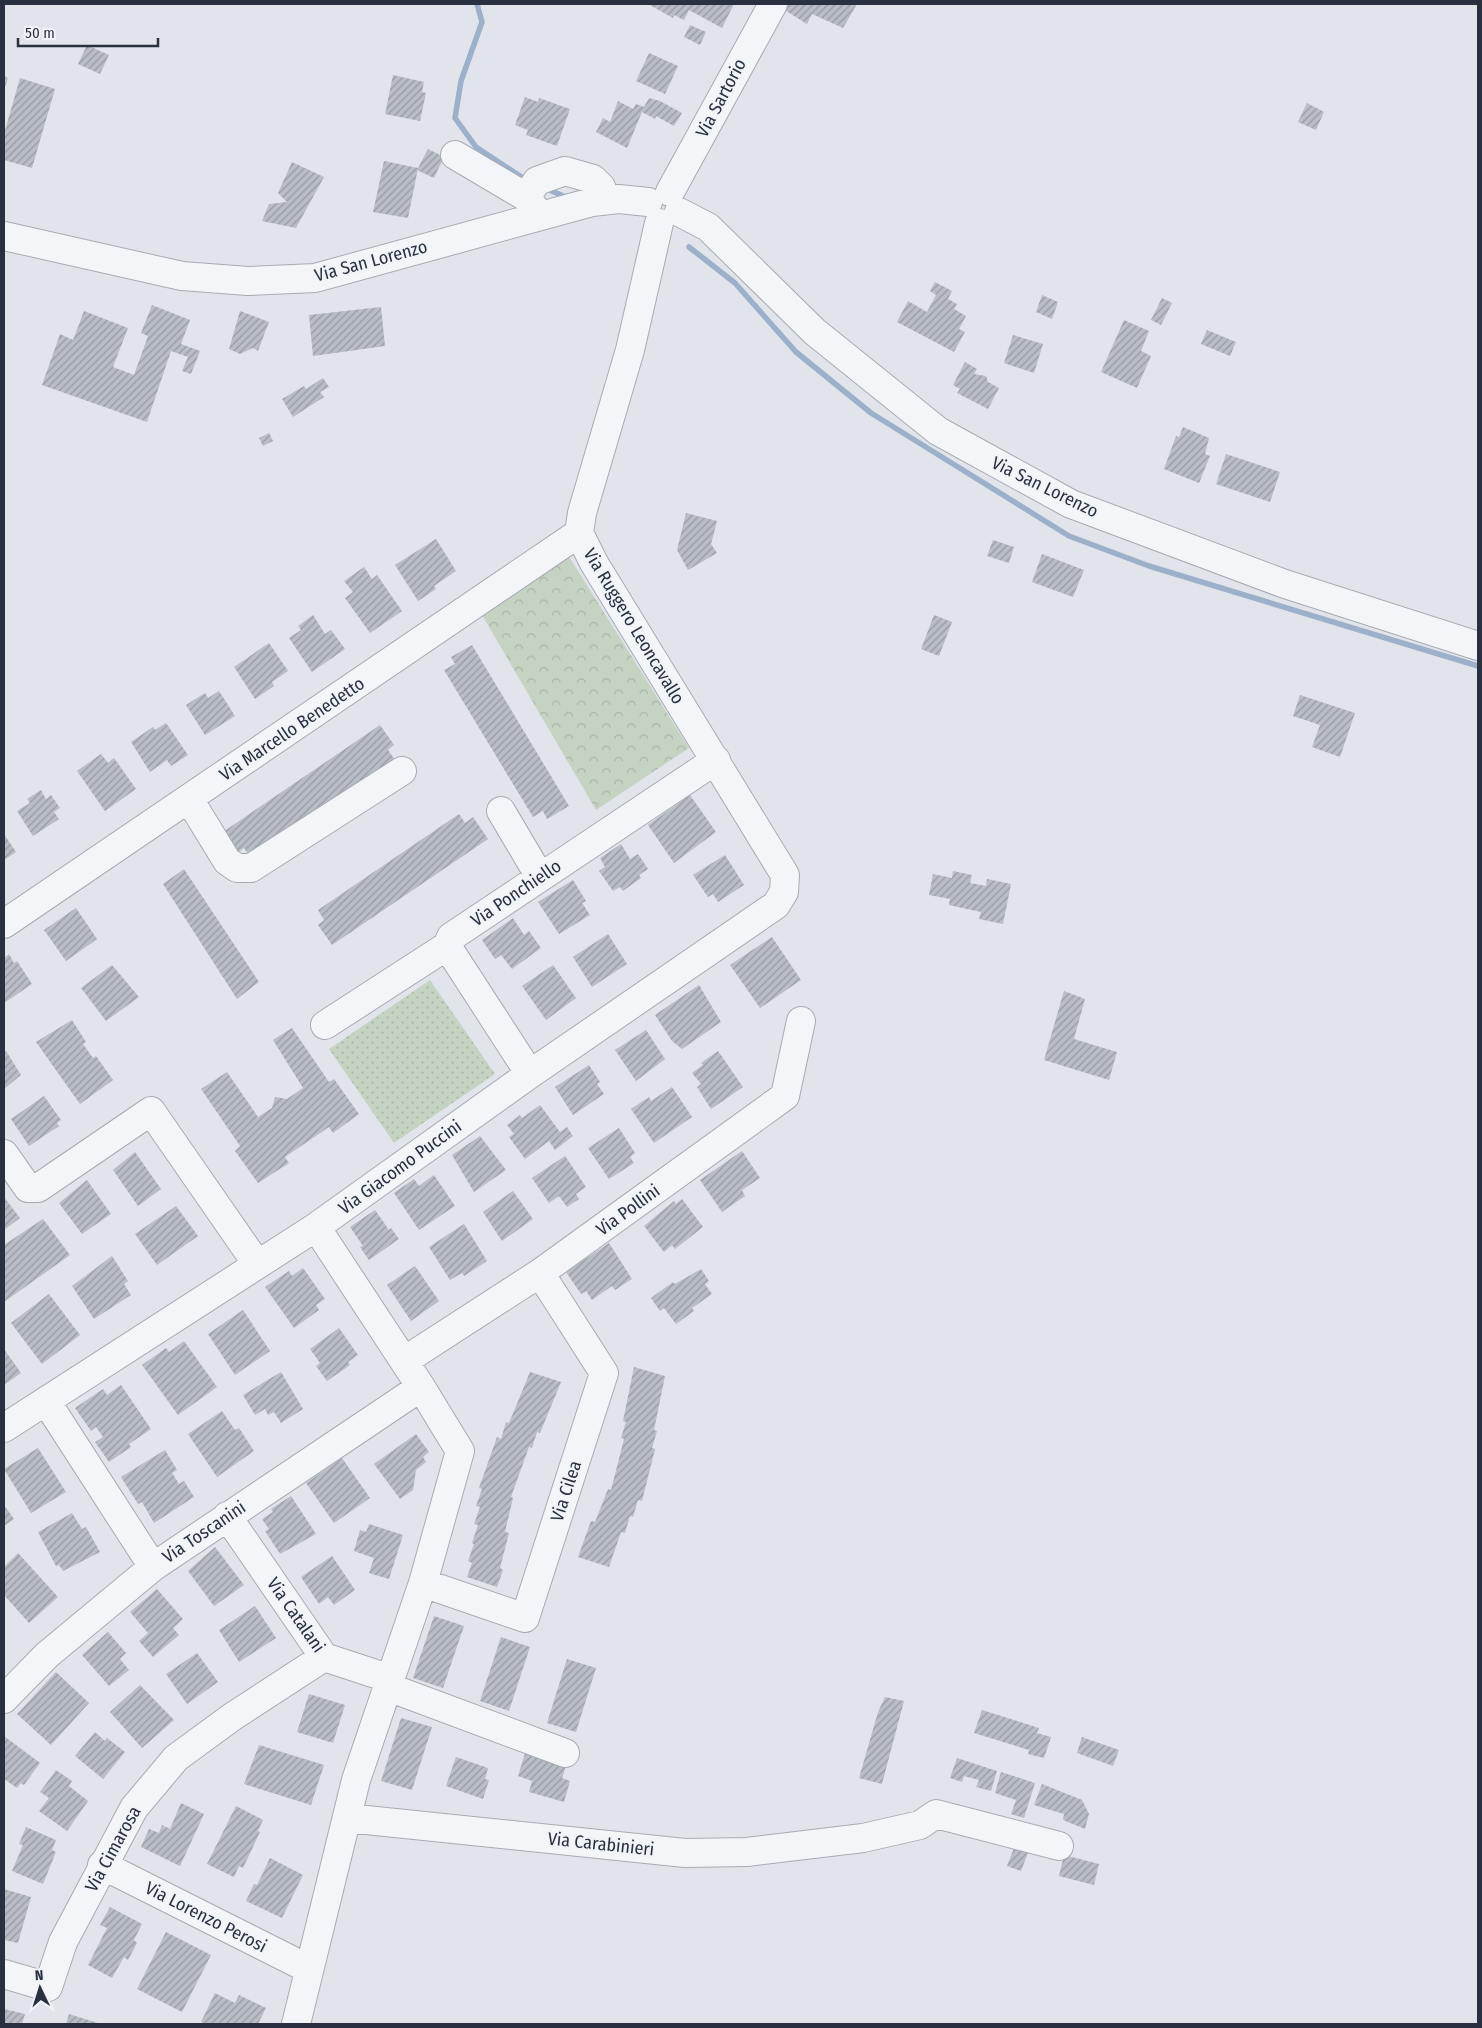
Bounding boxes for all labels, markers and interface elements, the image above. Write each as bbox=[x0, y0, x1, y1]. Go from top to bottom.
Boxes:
scale bar bbox=[18, 15, 158, 47]
text: 50 m bbox=[25, 24, 55, 42]
street label: Via Sartorio bbox=[691, 55, 751, 141]
street label: Via San Lorenzo bbox=[312, 235, 430, 287]
street label: Via San Lorenzo bbox=[988, 452, 1102, 522]
street label: Via Ruggero Leoncavallo bbox=[579, 544, 689, 708]
street label: Via Marcello Benedetto bbox=[215, 672, 369, 786]
street label: Via Ponchiello bbox=[467, 855, 565, 931]
street label: Via Giacomo Puccini bbox=[334, 1115, 466, 1219]
street label: Via Pollini bbox=[592, 1180, 664, 1240]
street label: Via Cilea bbox=[546, 1458, 586, 1524]
street label: Via Toscanini bbox=[158, 1496, 250, 1568]
street label: Via Catalani bbox=[262, 1573, 330, 1657]
street label: Via Cimarosa bbox=[80, 1802, 146, 1896]
street label: Via Carabinieri bbox=[547, 1827, 655, 1861]
street label: Via Lorenzo Perosi bbox=[141, 1877, 271, 1957]
north arrow bbox=[15, 1963, 65, 2013]
text: N bbox=[34, 1967, 44, 1984]

